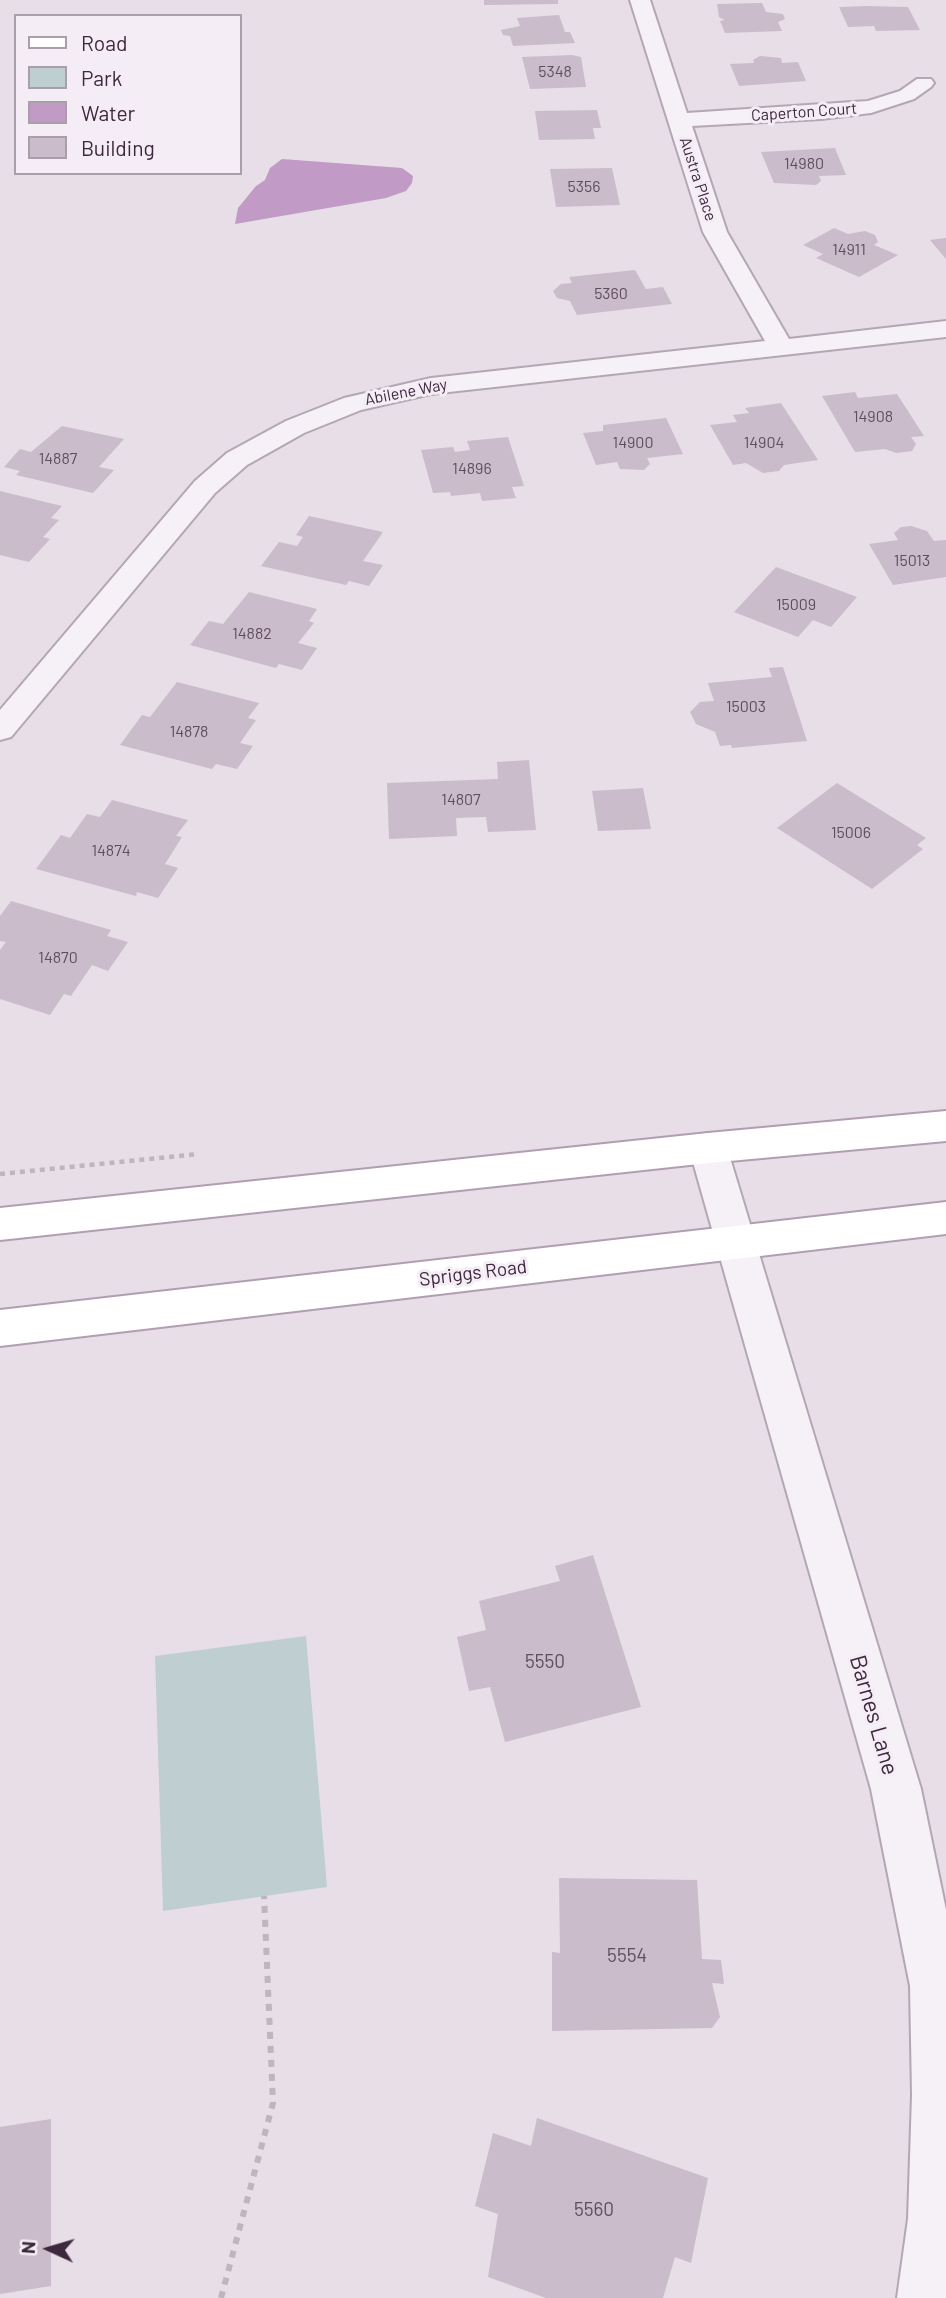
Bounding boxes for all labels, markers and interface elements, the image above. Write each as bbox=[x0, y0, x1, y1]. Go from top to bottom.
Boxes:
legend bbox=[14, 14, 242, 175]
text: Road bbox=[81, 30, 127, 55]
house number: 5348 bbox=[538, 62, 572, 82]
text: Park bbox=[81, 65, 122, 90]
street label: Caperton Court bbox=[750, 99, 858, 125]
text: Water bbox=[81, 100, 135, 125]
text: Building bbox=[81, 135, 155, 160]
street label: Austra Place bbox=[675, 135, 721, 223]
house number: 14980 bbox=[784, 154, 824, 174]
house number: 5356 bbox=[568, 177, 600, 197]
house number: 14911 bbox=[832, 240, 866, 260]
house number: 5360 bbox=[594, 284, 628, 304]
street label: Abilene Way bbox=[363, 375, 449, 409]
house number: 14908 bbox=[853, 407, 893, 427]
house number: 14900 bbox=[613, 433, 653, 453]
house number: 14904 bbox=[744, 433, 784, 453]
house number: 14887 bbox=[39, 449, 77, 469]
house number: 14896 bbox=[452, 459, 492, 479]
house number: 15013 bbox=[894, 551, 930, 571]
house number: 15009 bbox=[776, 595, 816, 615]
house number: 14882 bbox=[232, 624, 272, 644]
house number: 15003 bbox=[726, 697, 766, 717]
house number: 14878 bbox=[170, 722, 208, 742]
house number: 14807 bbox=[441, 790, 481, 810]
house number: 15006 bbox=[831, 823, 871, 843]
house number: 14874 bbox=[91, 841, 131, 861]
house number: 14870 bbox=[38, 948, 78, 968]
street label: Spriggs Road bbox=[418, 1255, 528, 1291]
house number: 5550 bbox=[525, 1651, 565, 1673]
street label: Barnes Lane bbox=[844, 1652, 904, 1778]
house number: 5554 bbox=[607, 1945, 647, 1967]
house number: 5560 bbox=[574, 2199, 614, 2221]
north arrow bbox=[14, 2214, 84, 2284]
text: N bbox=[16, 2240, 39, 2255]

